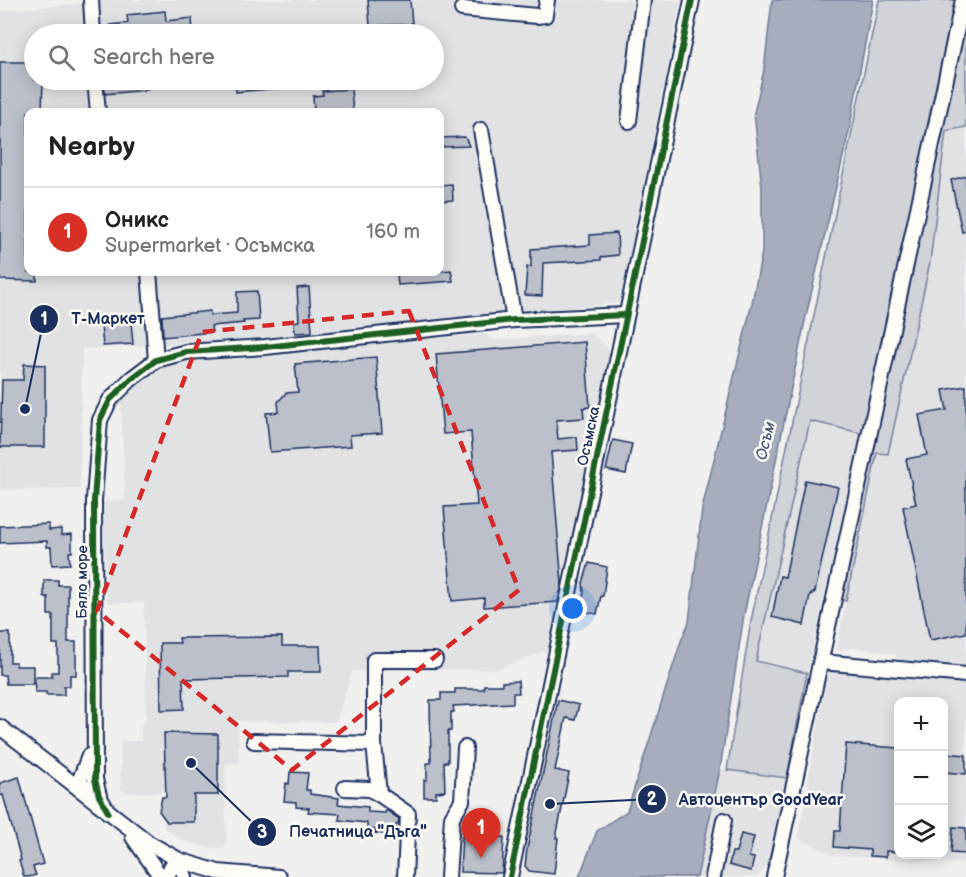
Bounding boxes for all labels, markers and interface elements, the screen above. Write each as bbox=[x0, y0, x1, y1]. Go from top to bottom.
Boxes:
search box bbox=[24, 24, 444, 90]
icon: search bbox=[45, 41, 78, 74]
text: Search here bbox=[93, 44, 215, 71]
text: Nearby bbox=[48, 132, 135, 163]
text: Оникс bbox=[105, 207, 169, 234]
text: 1 bbox=[63, 220, 72, 244]
text: 160 m bbox=[366, 220, 420, 244]
text: Supermarket · Осъмска bbox=[105, 234, 315, 258]
callout: Т-Маркет bbox=[29, 302, 157, 336]
text: 1 bbox=[40, 309, 48, 330]
text: Т-Маркет bbox=[71, 310, 145, 329]
street label: Осъмска bbox=[573, 404, 605, 468]
water label: Осъм bbox=[752, 419, 780, 462]
street label: Бяло море bbox=[73, 545, 92, 619]
your location bbox=[558, 594, 587, 623]
map controls bbox=[894, 697, 948, 859]
button: + bbox=[894, 697, 948, 751]
button: − bbox=[894, 751, 948, 805]
callout: Автоцентър GoodYear bbox=[637, 782, 855, 816]
text: 2 bbox=[647, 789, 658, 810]
text: Автоцентър GoodYear bbox=[678, 791, 844, 810]
button: layers bbox=[894, 805, 948, 859]
pin: 1 bbox=[462, 808, 500, 858]
callout: Печатница "Дъга" bbox=[247, 815, 439, 849]
text: 3 bbox=[257, 822, 267, 843]
text: Печатница "Дъга" bbox=[289, 823, 427, 842]

